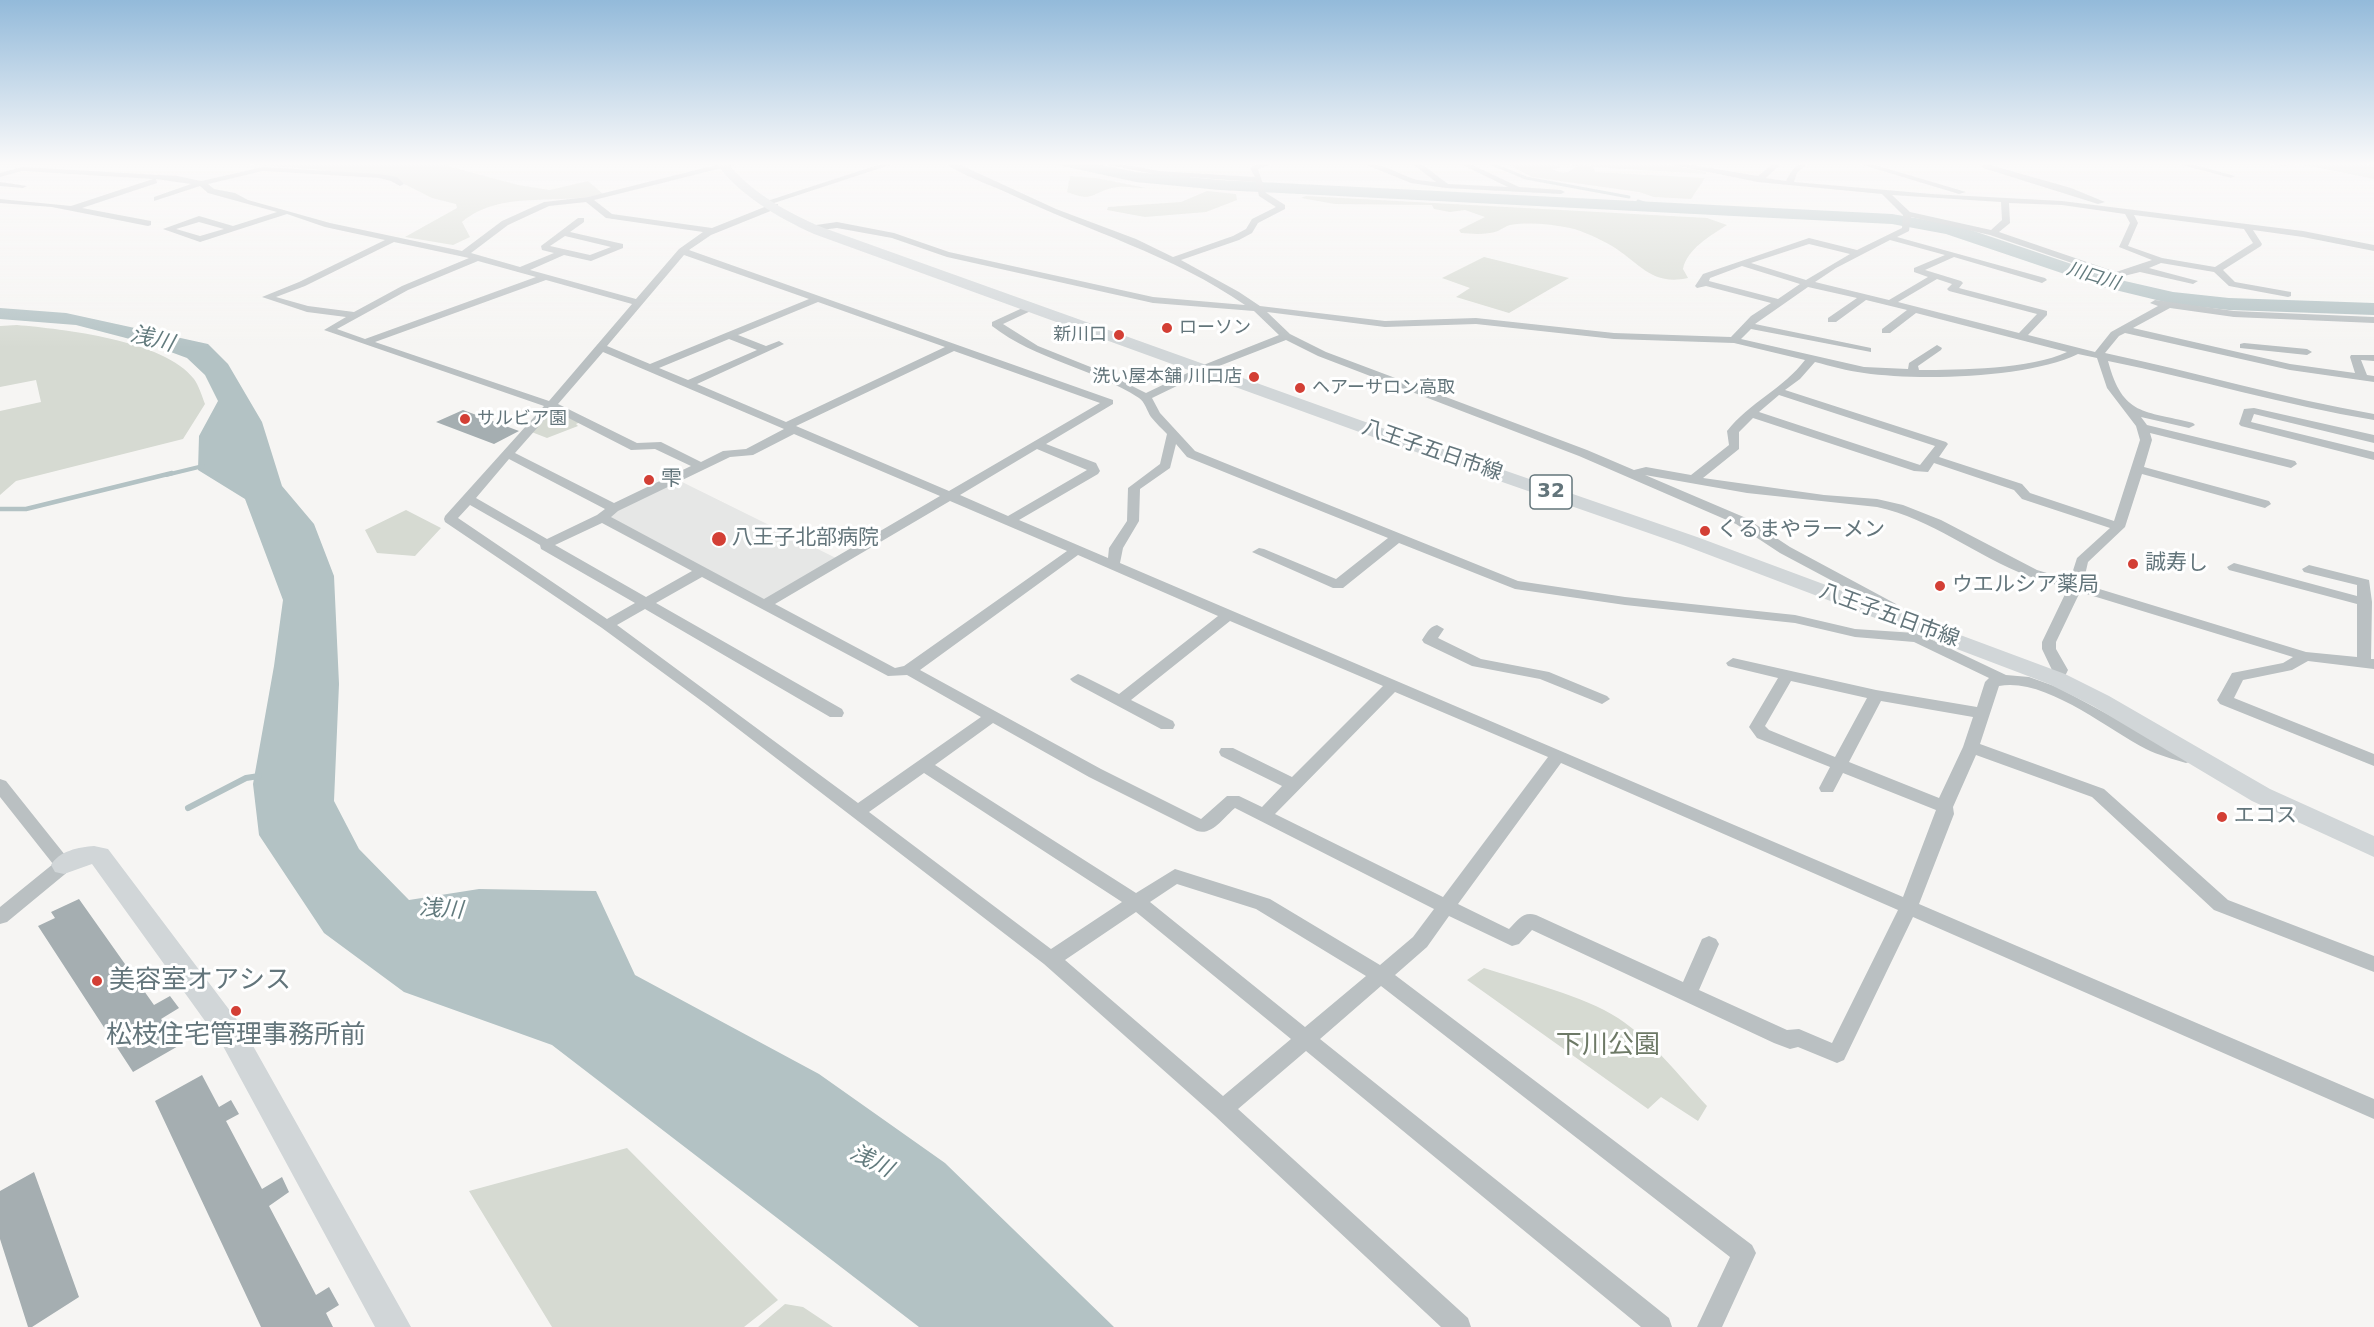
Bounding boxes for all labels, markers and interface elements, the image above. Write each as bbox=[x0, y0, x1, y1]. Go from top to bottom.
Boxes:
water label: 川口川 bbox=[2064, 259, 2122, 295]
place label: ローソン bbox=[1179, 317, 1251, 339]
marker: ローソン bbox=[1160, 321, 1174, 335]
water label: 浅川 bbox=[127, 322, 177, 358]
place label: 新川口 bbox=[1053, 324, 1107, 346]
marker: 新川口 bbox=[1112, 328, 1126, 342]
place label: 洗い屋本舗 川口店 bbox=[1092, 366, 1242, 388]
marker: 洗い屋本舗 川口店 bbox=[1247, 370, 1261, 384]
place label: ヘアーサロン高取 bbox=[1312, 377, 1455, 399]
marker: ヘアーサロン高取 bbox=[1293, 381, 1307, 395]
place label: サルビア園 bbox=[477, 408, 567, 430]
marker: サルビア園 bbox=[458, 412, 472, 426]
street label: 八王子五日市線 bbox=[1358, 415, 1506, 487]
place label: 雫 bbox=[661, 467, 682, 493]
marker: 雫 bbox=[642, 473, 656, 487]
road number: 32 bbox=[1530, 475, 1572, 509]
place label: くるまやラーメン bbox=[1717, 518, 1885, 544]
marker: くるまやラーメン bbox=[1698, 524, 1712, 538]
place label: 八王子北部病院 bbox=[732, 526, 879, 552]
marker: 八王子北部病院 bbox=[710, 530, 728, 548]
place label: 誠寿し bbox=[2145, 551, 2208, 577]
marker: 誠寿し bbox=[2126, 557, 2140, 571]
place label: ウエルシア薬局 bbox=[1952, 573, 2099, 599]
street label: 八王子五日市線 bbox=[1816, 579, 1962, 653]
marker: ウエルシア薬局 bbox=[1933, 579, 1947, 593]
place label: エコス bbox=[2234, 804, 2297, 830]
marker: エコス bbox=[2215, 810, 2229, 824]
water label: 浅川 bbox=[418, 895, 464, 925]
place label: 美容室オアシス bbox=[109, 965, 291, 997]
marker: 美容室オアシス bbox=[90, 974, 104, 988]
marker: 松枝住宅管理事務所前 bbox=[229, 1004, 243, 1018]
place label: 松枝住宅管理事務所前 bbox=[106, 1020, 366, 1052]
park label: 下川公園 bbox=[1556, 1030, 1660, 1062]
water label: 浅川 bbox=[845, 1140, 897, 1184]

